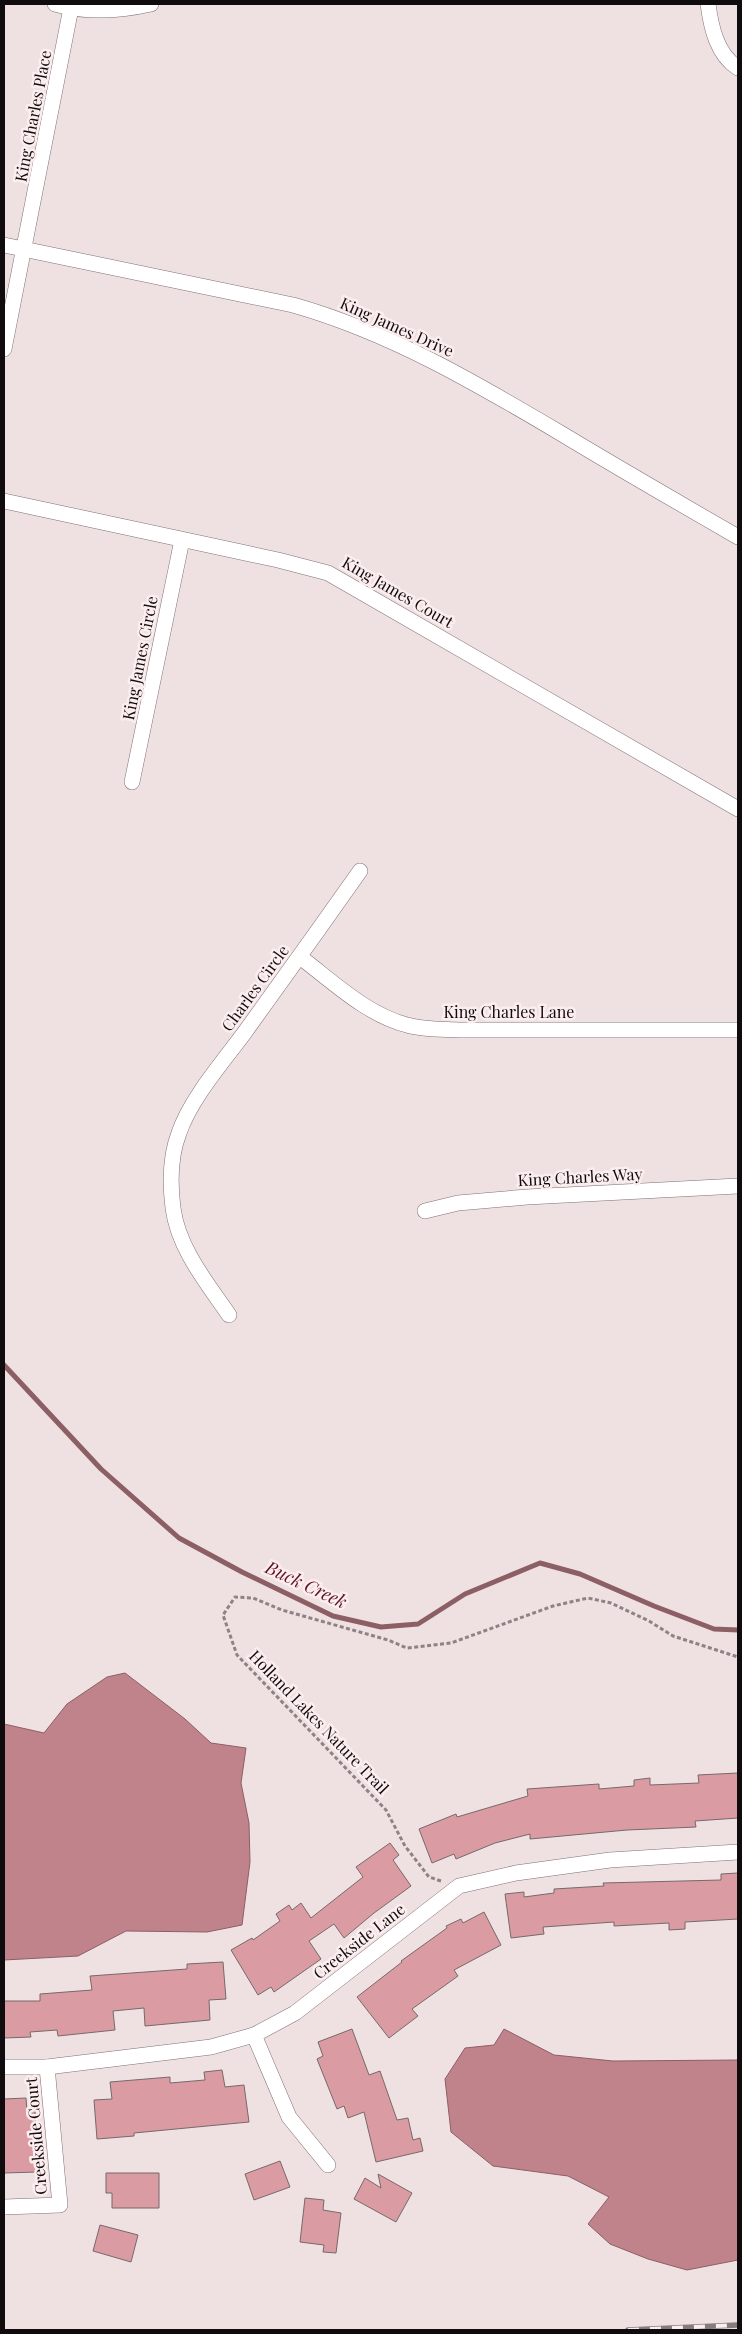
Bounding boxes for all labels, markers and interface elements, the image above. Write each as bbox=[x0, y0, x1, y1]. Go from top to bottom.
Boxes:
street label: King Charles Place bbox=[9, 48, 56, 183]
street label: King James Drive bbox=[337, 292, 457, 361]
street label: King James Court bbox=[339, 551, 458, 632]
street label: King James Circle bbox=[117, 594, 162, 722]
street label: Charles Circle bbox=[216, 940, 293, 1035]
street label: King Charles Lane bbox=[444, 1001, 574, 1022]
street label: King Charles Way bbox=[517, 1163, 643, 1190]
water label: Buck Creek bbox=[261, 1554, 351, 1613]
street label: Holland Lakes Nature Trail bbox=[245, 1645, 394, 1798]
street label: Creekside Lane bbox=[308, 1898, 409, 1983]
street label: Creekside Court bbox=[20, 2076, 51, 2196]

